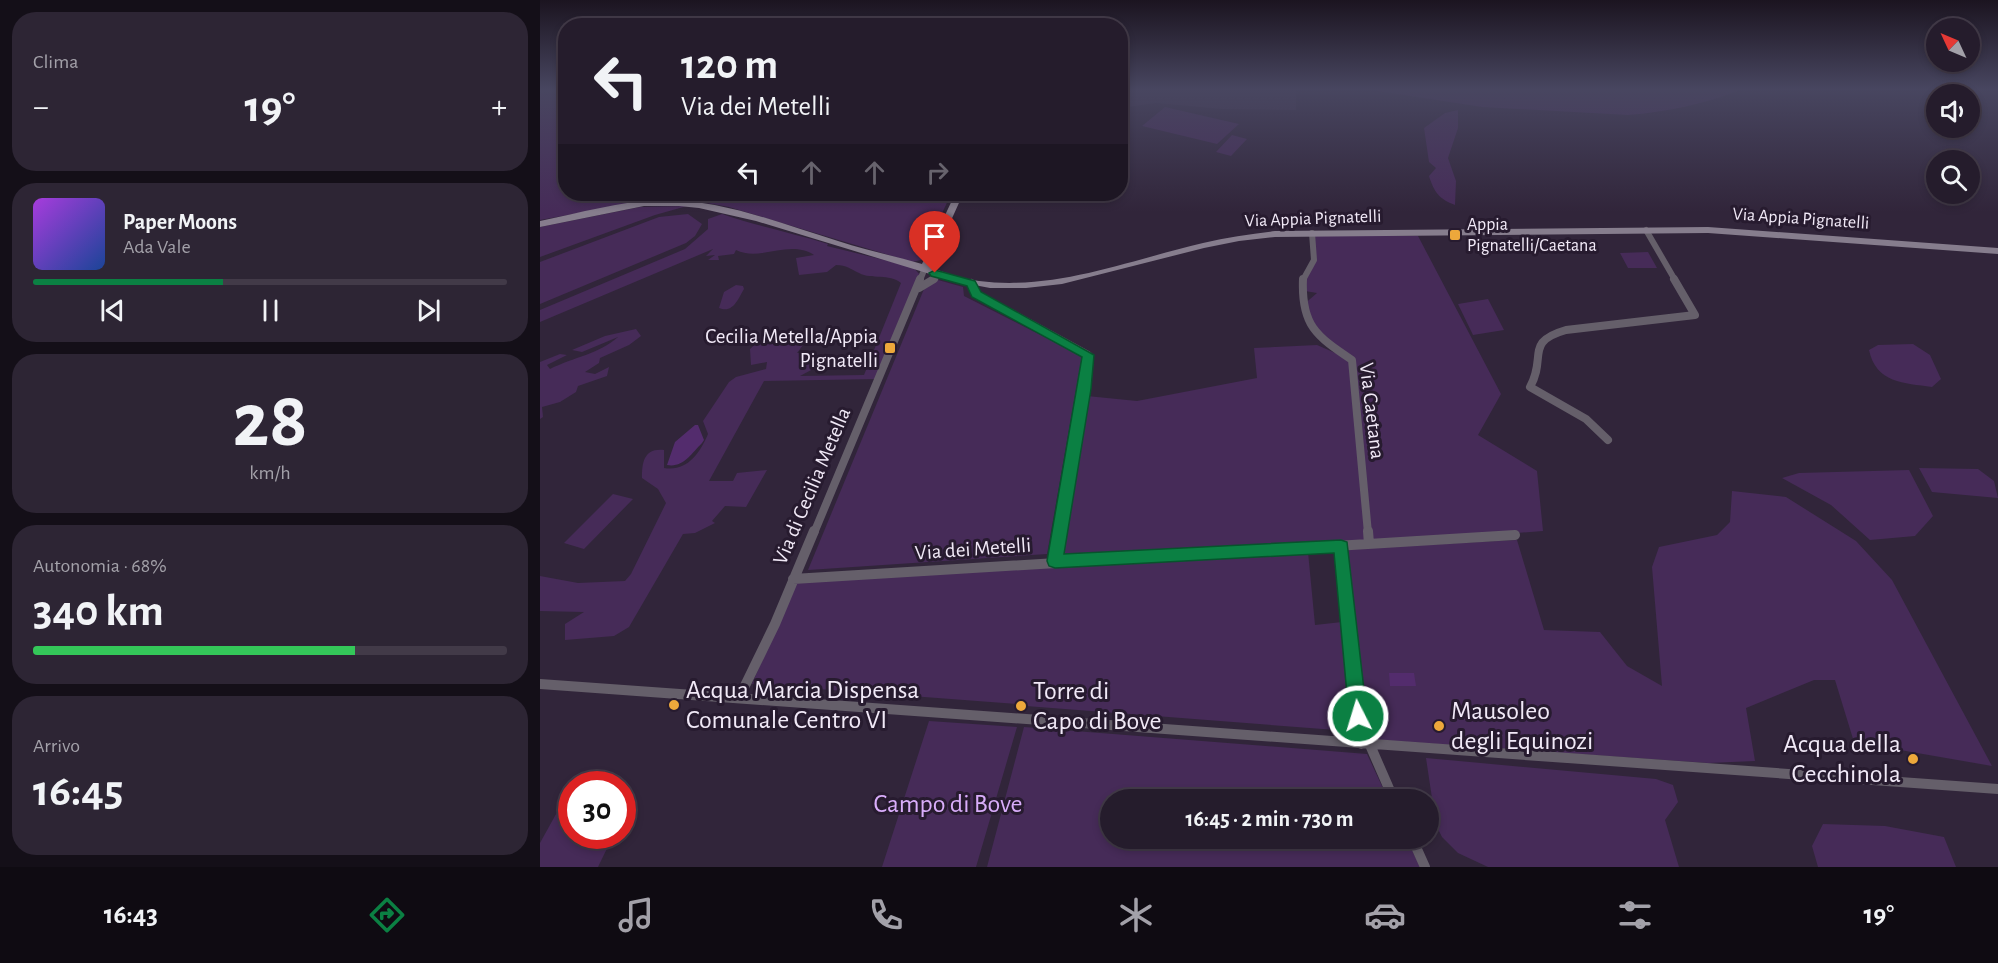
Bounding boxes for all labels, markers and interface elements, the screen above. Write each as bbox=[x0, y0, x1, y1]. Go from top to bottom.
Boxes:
north arrow bbox=[1926, 18, 1980, 72]
map controls bbox=[1926, 18, 1980, 204]
icon: left bbox=[582, 42, 660, 120]
text: 120 m bbox=[681, 44, 778, 86]
text: Clima bbox=[33, 52, 78, 72]
button: sound bbox=[1926, 84, 1980, 138]
text: 19° bbox=[244, 85, 296, 130]
text: − bbox=[33, 91, 49, 124]
text: + bbox=[491, 91, 507, 124]
text: Via dei Metelli bbox=[681, 93, 831, 120]
button: search bbox=[1926, 150, 1980, 204]
icon: left bbox=[732, 156, 765, 189]
icon: ahead bbox=[795, 156, 828, 189]
icon: ahead bbox=[858, 156, 891, 189]
icon: right bbox=[921, 156, 954, 189]
street label: Via Appia Pignatelli bbox=[1732, 205, 1870, 233]
street label: Via Appia Pignatelli bbox=[1244, 208, 1382, 230]
text: Paper Moons bbox=[123, 211, 237, 233]
pin bbox=[909, 211, 960, 273]
place label: Appia Pignatelli/Caetana bbox=[1467, 216, 1597, 255]
icon: arrive bbox=[918, 220, 951, 253]
marker: Appia Pignatelli/Caetana bbox=[1448, 228, 1462, 242]
text: Ada Vale bbox=[123, 237, 191, 257]
icon: previous bbox=[96, 294, 129, 327]
icon: pause bbox=[254, 294, 287, 327]
icon: next bbox=[412, 294, 445, 327]
place label: Cecilia Metella/Appia Pignatelli bbox=[705, 326, 878, 371]
marker: Cecilia Metella/Appia Pignatelli bbox=[883, 341, 897, 355]
street label: Via Caetana bbox=[1356, 362, 1388, 461]
text: 28 bbox=[232, 383, 308, 461]
street label: Via di Cecilia Metella bbox=[769, 404, 855, 568]
text: km/h bbox=[249, 463, 291, 483]
street label: Via dei Metelli bbox=[914, 534, 1032, 564]
text: Autonomia · 68% bbox=[33, 556, 167, 576]
text: 340 km bbox=[33, 589, 164, 634]
place label: Acqua Marcia Dispensa Comunale Centro VI bbox=[686, 677, 919, 733]
place label: Torre di Capo di Bove bbox=[1033, 678, 1162, 734]
position arrow bbox=[1326, 684, 1390, 748]
marker: Acqua Marcia Dispensa Comunale Centro VI bbox=[667, 698, 681, 712]
place label: Mausoleo degli Equinozi bbox=[1451, 698, 1593, 754]
marker: Torre di Capo di Bove bbox=[1014, 699, 1028, 713]
marker: Mausoleo degli Equinozi bbox=[1432, 719, 1446, 733]
place label: Acqua della Cecchinola bbox=[1783, 731, 1901, 787]
text: Arrivo bbox=[33, 736, 80, 756]
marker: Acqua della Cecchinola bbox=[1906, 752, 1920, 766]
text: 16:45 bbox=[33, 769, 123, 814]
speed limit sign: 30 bbox=[558, 771, 636, 849]
park label: Campo di Bove bbox=[873, 791, 1023, 817]
text: 16:45 · 2 min · 730 m bbox=[1186, 808, 1353, 830]
icon: directions bbox=[366, 894, 408, 936]
icon: music bbox=[615, 894, 657, 936]
icon: phone bbox=[865, 894, 907, 936]
icon: climate bbox=[1115, 894, 1157, 936]
icon: car bbox=[1364, 894, 1406, 936]
icon: filters bbox=[1614, 894, 1656, 936]
text: 16:43 bbox=[104, 901, 158, 928]
text: 19° bbox=[1863, 901, 1894, 928]

